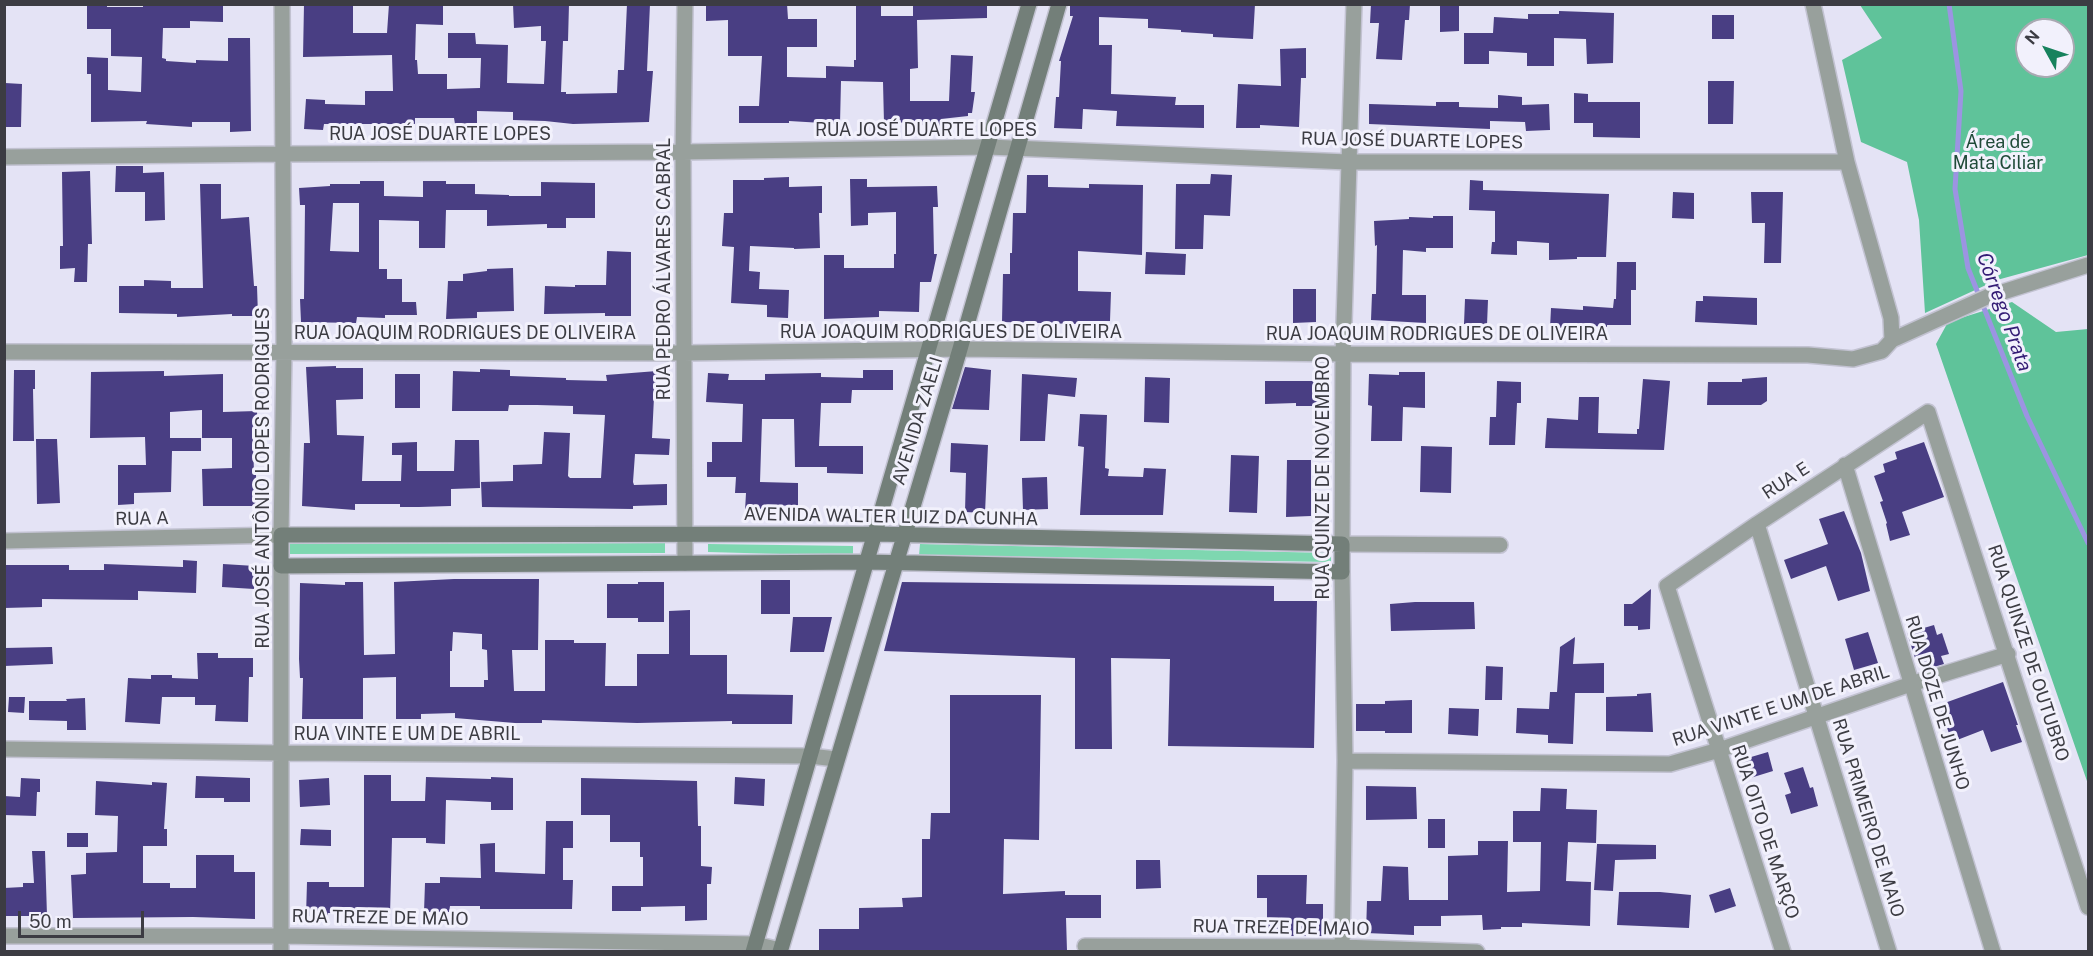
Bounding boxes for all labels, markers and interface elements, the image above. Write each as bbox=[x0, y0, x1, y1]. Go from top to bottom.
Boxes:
north arrow bbox=[2015, 18, 2075, 78]
text: N bbox=[2021, 26, 2044, 48]
street label: RUA JOSÉ DUARTE LOPES bbox=[815, 119, 1037, 141]
street label: RUA JOSÉ DUARTE LOPES bbox=[329, 123, 551, 145]
street label: RUA JOSÉ DUARTE LOPES bbox=[1301, 128, 1523, 154]
park label: Área de Mata Ciliar bbox=[1953, 131, 2043, 174]
street label: RUA PEDRO ÁLVARES CABRAL bbox=[653, 137, 675, 401]
water label: Córrego Prata bbox=[1971, 249, 2037, 375]
street label: RUA JOSÉ ANTÔNIO LOPES RODRIGUES bbox=[252, 307, 274, 649]
street label: RUA JOAQUIM RODRIGUES DE OLIVEIRA bbox=[780, 321, 1122, 343]
street label: RUA JOAQUIM RODRIGUES DE OLIVEIRA bbox=[294, 322, 636, 344]
street label: RUA JOAQUIM RODRIGUES DE OLIVEIRA bbox=[1266, 323, 1608, 345]
street label: AVENIDA ZAELI bbox=[888, 354, 948, 488]
street label: RUA QUINZE DE NOVEMBRO bbox=[1312, 356, 1334, 600]
street label: RUA E bbox=[1758, 458, 1814, 504]
street label: AVENIDA WALTER LUIZ DA CUNHA bbox=[743, 504, 1039, 530]
street label: RUA A bbox=[115, 508, 169, 530]
street label: RUA QUINZE DE OUTUBRO bbox=[1983, 542, 2073, 764]
street label: RUA DOZE DE JUNHO bbox=[1900, 613, 1974, 793]
street label: RUA VINTE E UM DE ABRIL bbox=[1670, 661, 1892, 751]
street label: RUA PRIMEIRO DE MAIO bbox=[1827, 716, 1909, 920]
street label: RUA VINTE E UM DE ABRIL bbox=[293, 723, 521, 745]
street label: RUA OITO DE MARÇO bbox=[1727, 742, 1803, 922]
scale bar bbox=[21, 899, 147, 937]
street label: RUA TREZE DE MAIO bbox=[291, 906, 469, 930]
text: 50 m bbox=[29, 911, 72, 932]
street label: RUA TREZE DE MAIO bbox=[1192, 916, 1370, 940]

